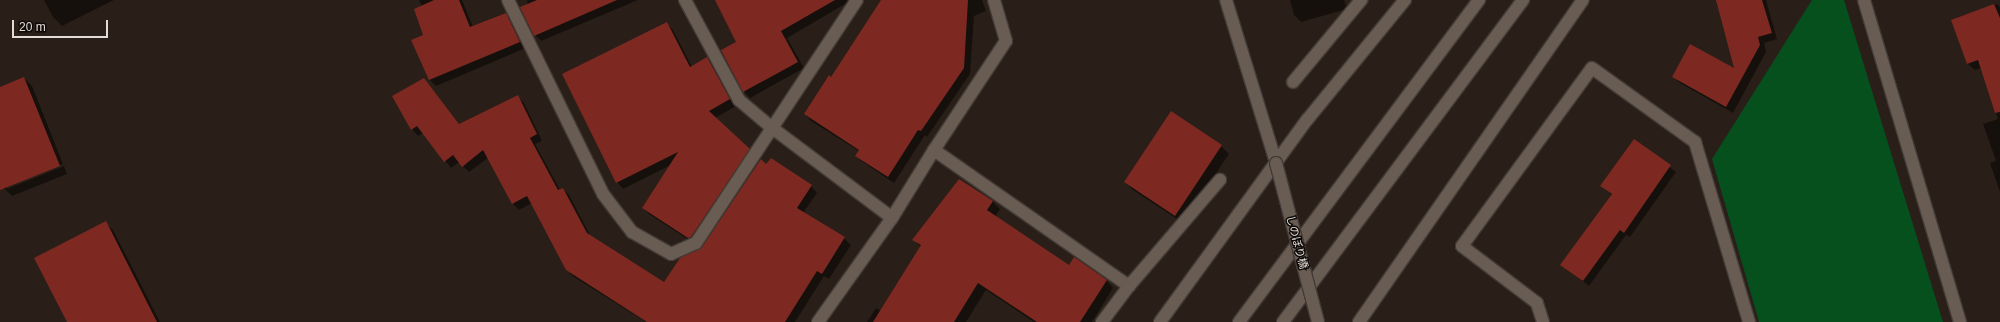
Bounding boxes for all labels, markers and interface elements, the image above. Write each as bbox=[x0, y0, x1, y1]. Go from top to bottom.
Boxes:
scale bar bbox=[14, 12, 110, 38]
text: 20 m bbox=[19, 20, 46, 34]
street label: しのぼり橋 bbox=[1284, 214, 1310, 270]

